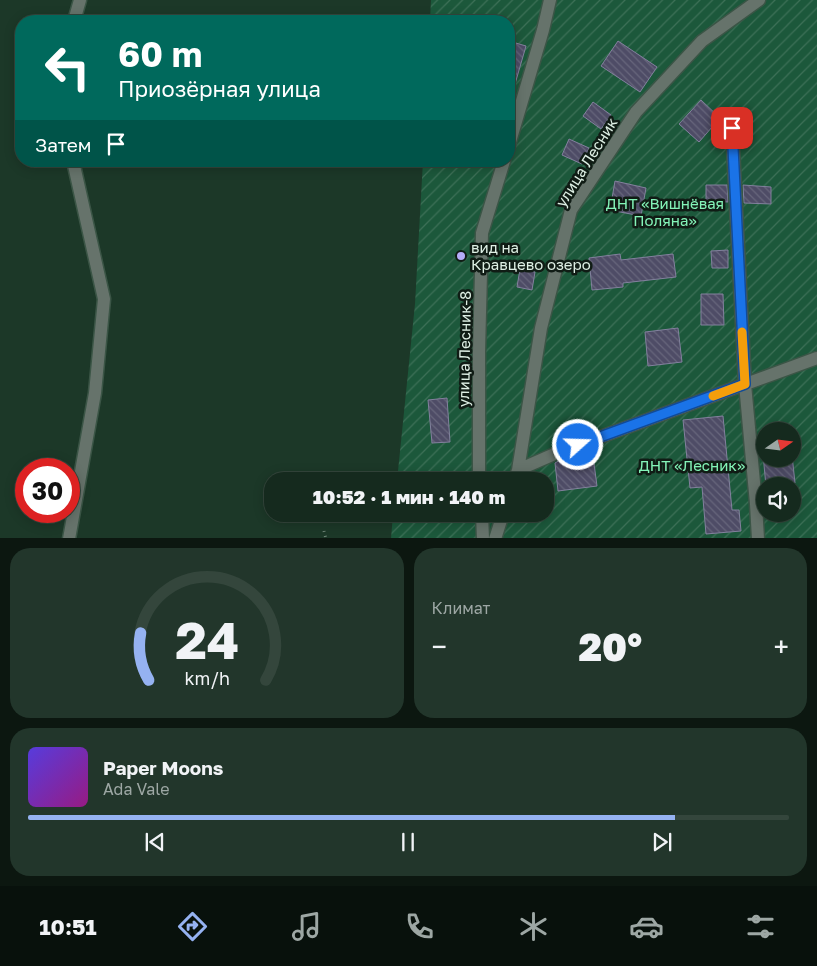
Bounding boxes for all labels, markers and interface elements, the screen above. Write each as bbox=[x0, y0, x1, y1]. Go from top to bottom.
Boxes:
text: 60 m bbox=[118, 33, 202, 75]
icon: left bbox=[35, 35, 100, 100]
text: Приозёрная улица bbox=[118, 75, 321, 102]
pin bbox=[711, 107, 753, 149]
street label: улица Лесник bbox=[551, 114, 621, 210]
icon: arrive bbox=[718, 114, 746, 142]
icon: arrive bbox=[102, 130, 130, 158]
text: Затем bbox=[35, 133, 92, 156]
park label: ДНТ «Вишнёвая Поляна» bbox=[606, 194, 724, 229]
place label: вид на Кравцево озеро bbox=[471, 238, 591, 273]
marker: вид на Кравцево озеро bbox=[455, 250, 467, 262]
street label: улица Лесник-8 bbox=[454, 291, 474, 407]
position arrow bbox=[551, 418, 603, 470]
north arrow bbox=[756, 422, 801, 468]
map controls bbox=[756, 422, 801, 522]
park label: ДНТ «Лесник» bbox=[639, 456, 745, 474]
speed limit sign: 30 bbox=[15, 458, 80, 523]
button: sound bbox=[756, 477, 801, 522]
text: 10:52 · 1 мин · 140 m bbox=[313, 485, 505, 508]
text: Климат bbox=[432, 598, 490, 618]
text: 24 bbox=[175, 608, 239, 670]
text: 20° bbox=[579, 624, 642, 669]
text: − bbox=[432, 630, 447, 663]
text: + bbox=[774, 630, 789, 663]
text: km/h bbox=[184, 667, 229, 689]
text: Paper Moons bbox=[103, 756, 223, 779]
text: Ada Vale bbox=[103, 779, 169, 799]
icon: previous bbox=[141, 828, 169, 856]
icon: pause bbox=[394, 828, 422, 856]
icon: next bbox=[648, 828, 676, 856]
icon: directions bbox=[175, 909, 210, 944]
icon: music bbox=[289, 909, 324, 944]
icon: phone bbox=[402, 909, 437, 944]
icon: climate bbox=[516, 909, 551, 944]
icon: car bbox=[629, 909, 664, 944]
icon: filters bbox=[743, 909, 778, 944]
text: 10:51 bbox=[39, 913, 97, 940]

